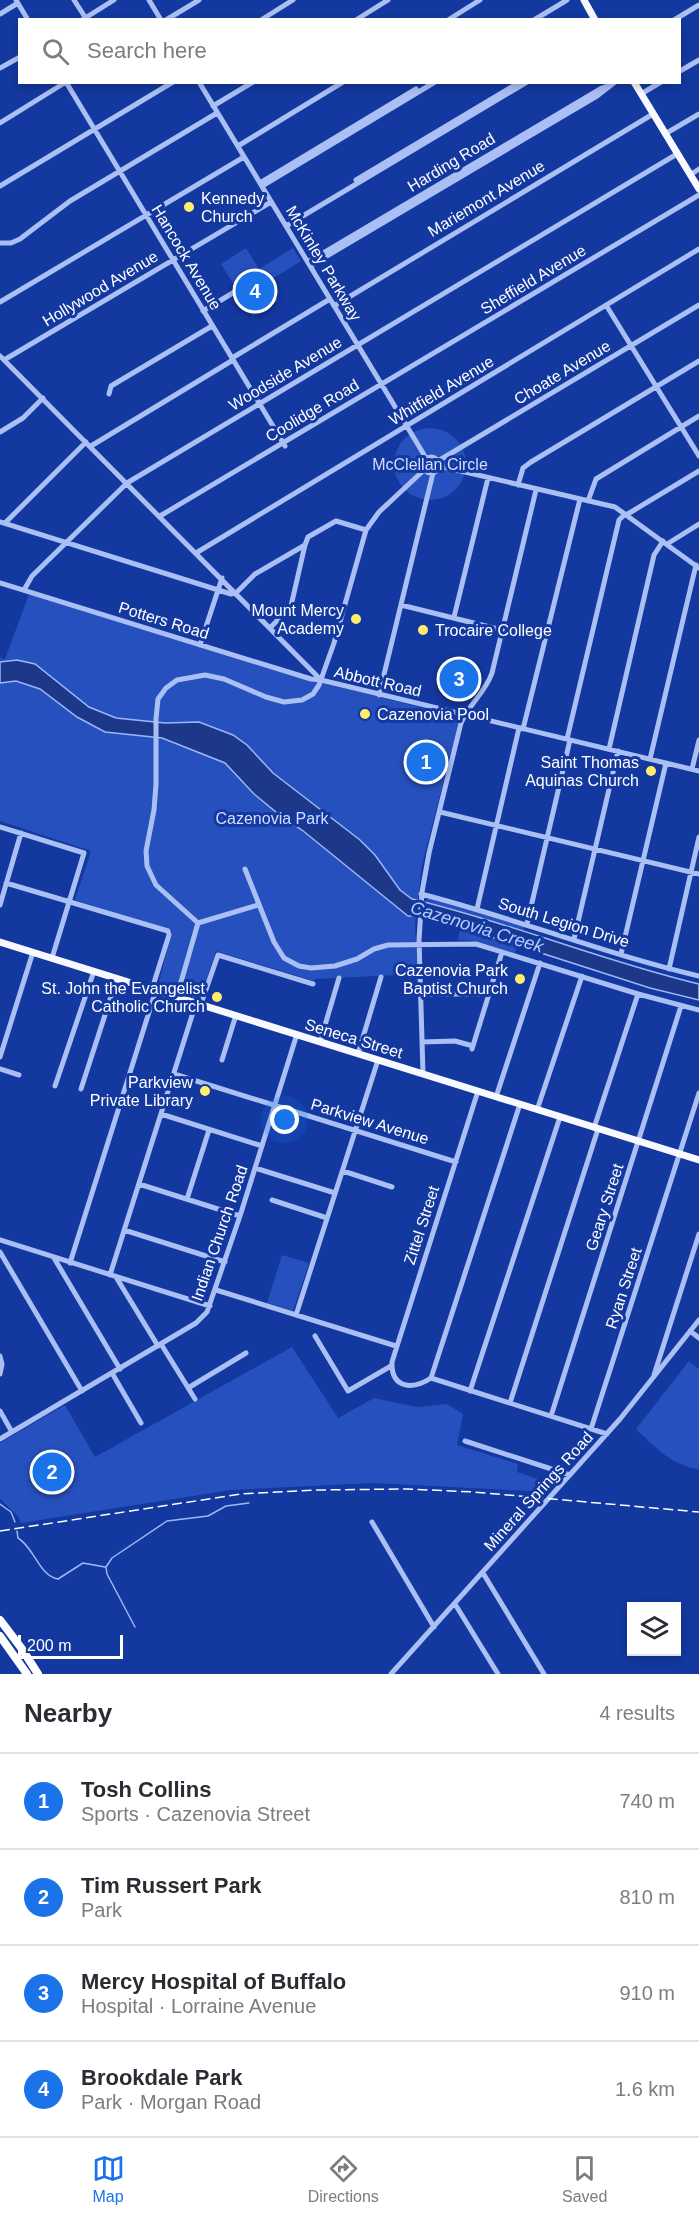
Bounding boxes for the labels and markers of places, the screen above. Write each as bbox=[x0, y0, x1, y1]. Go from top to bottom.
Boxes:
place label: Kennedy Church bbox=[201, 190, 264, 225]
marker: Kennedy Church bbox=[182, 200, 196, 214]
pin: 4 bbox=[236, 268, 274, 314]
place label: Mount Mercy Academy bbox=[252, 602, 344, 637]
marker: Mount Mercy Academy bbox=[349, 612, 363, 626]
place label: Trocaire College bbox=[435, 622, 552, 639]
marker: Trocaire College bbox=[416, 623, 430, 637]
pin: 3 bbox=[440, 656, 478, 702]
place label: Cazenovia Pool bbox=[377, 706, 489, 723]
marker: Cazenovia Pool bbox=[358, 707, 372, 721]
pin: 1 bbox=[406, 740, 446, 784]
place label: Saint Thomas Aquinas Church bbox=[525, 754, 639, 789]
marker: Saint Thomas Aquinas Church bbox=[644, 764, 658, 778]
place label: Cazenovia Park Baptist Church bbox=[395, 962, 509, 997]
marker: Cazenovia Park Baptist Church bbox=[513, 972, 527, 986]
place label: St. John the Evangelist Catholic Church bbox=[41, 980, 206, 1015]
marker: St. John the Evangelist Catholic Church bbox=[210, 990, 224, 1004]
place label: Parkview Private Library bbox=[90, 1074, 193, 1109]
marker: Parkview Private Library bbox=[198, 1084, 212, 1098]
pin: 2 bbox=[32, 1450, 72, 1494]

